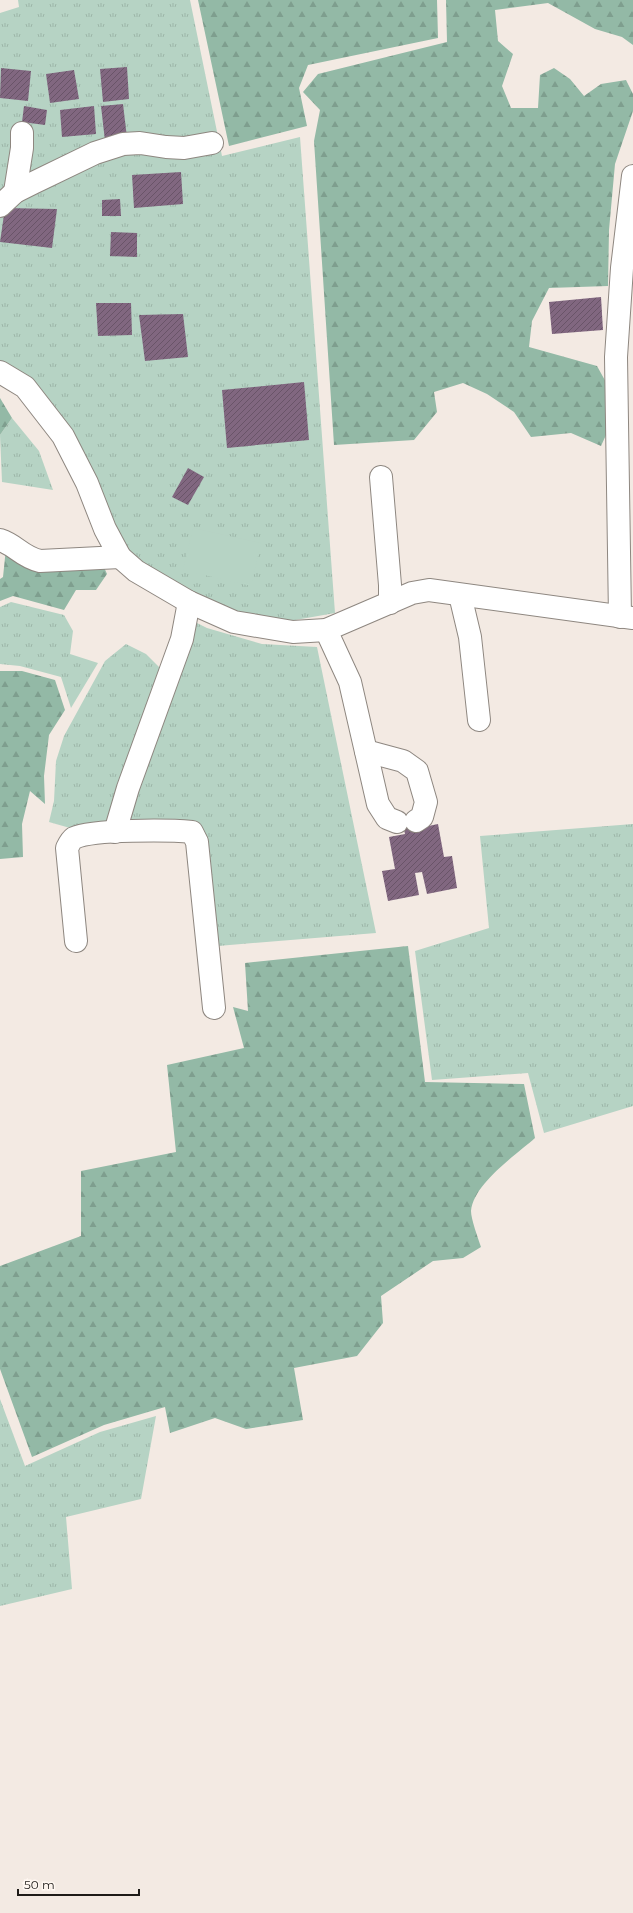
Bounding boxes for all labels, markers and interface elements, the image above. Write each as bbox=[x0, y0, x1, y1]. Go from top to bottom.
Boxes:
scale bar bbox=[18, 1871, 139, 1897]
text: 50 m bbox=[24, 1877, 55, 1892]

